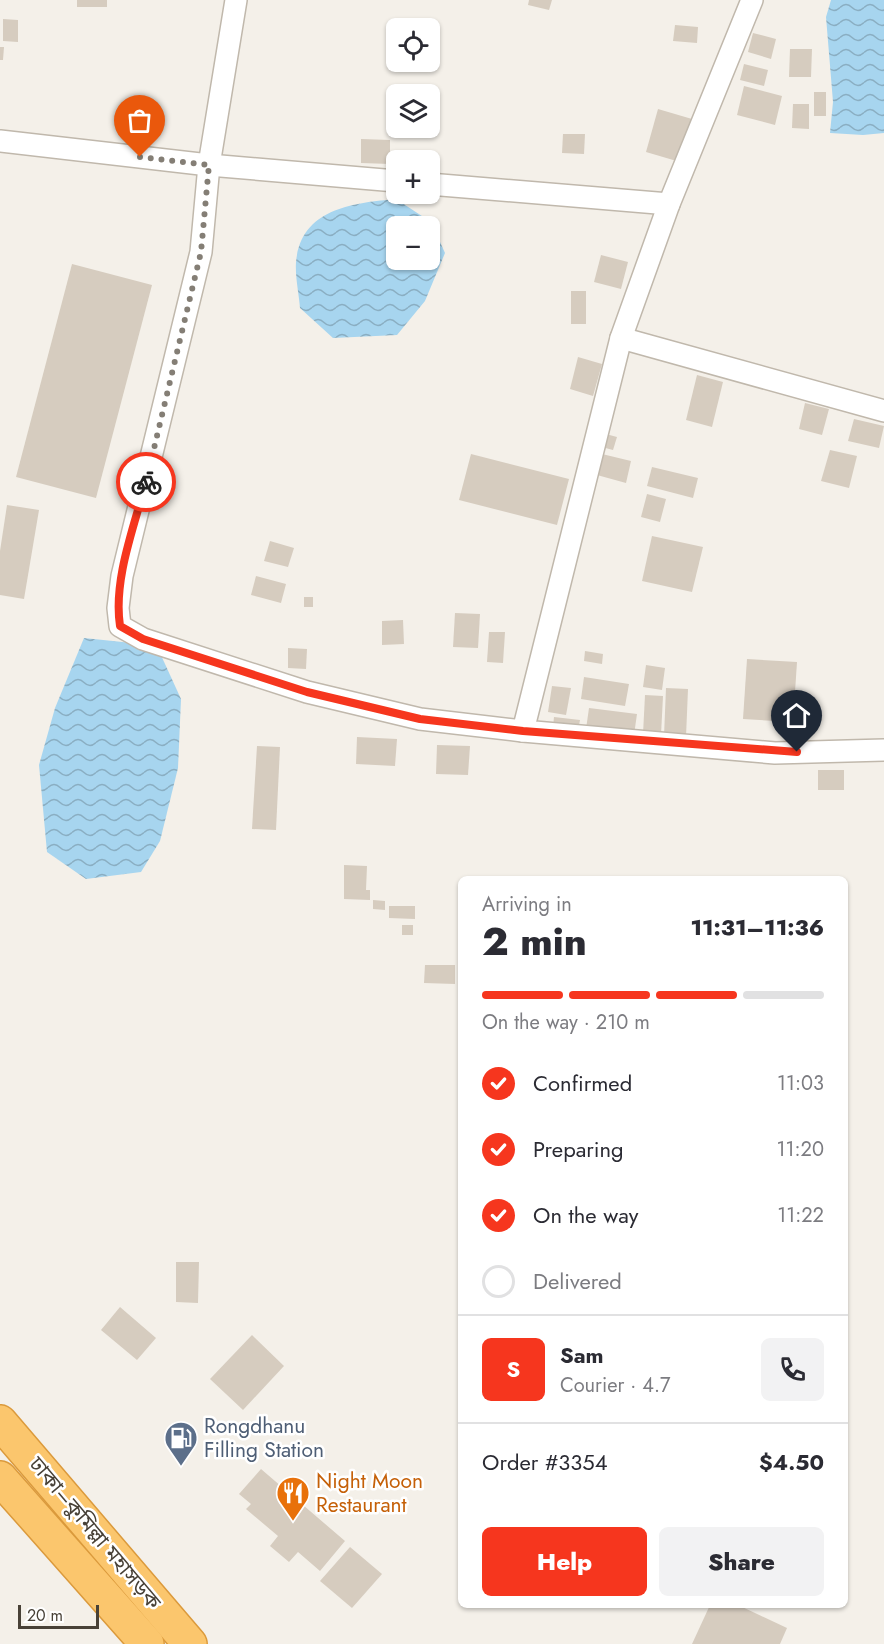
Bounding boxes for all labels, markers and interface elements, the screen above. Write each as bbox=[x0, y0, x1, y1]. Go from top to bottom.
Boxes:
map controls bbox=[386, 18, 440, 270]
button: locate bbox=[386, 18, 440, 72]
button: layers bbox=[386, 84, 440, 138]
pin bbox=[114, 95, 165, 157]
icon: bag bbox=[123, 104, 156, 137]
button: + bbox=[386, 150, 440, 204]
button: − bbox=[386, 216, 440, 270]
courier bbox=[116, 452, 176, 512]
icon: bike bbox=[130, 466, 163, 499]
pin bbox=[771, 690, 822, 752]
icon: home bbox=[780, 699, 813, 732]
text: Arriving in bbox=[482, 890, 572, 919]
text: 11:31–11:36 bbox=[690, 911, 824, 943]
text: 2 min bbox=[482, 913, 587, 970]
text: On the way · 210 m bbox=[482, 1008, 650, 1037]
icon: check bbox=[482, 1067, 515, 1100]
text: Confirmed bbox=[533, 1067, 632, 1099]
text: 11:03 bbox=[777, 1069, 824, 1098]
icon: check bbox=[482, 1133, 515, 1166]
text: Preparing bbox=[533, 1133, 624, 1165]
text: 11:20 bbox=[777, 1135, 824, 1164]
icon: check bbox=[482, 1199, 515, 1232]
text: On the way bbox=[533, 1199, 638, 1231]
text: 11:22 bbox=[777, 1201, 824, 1230]
text: Delivered bbox=[533, 1265, 622, 1297]
button: phone bbox=[761, 1338, 824, 1401]
text: Sam bbox=[560, 1339, 604, 1371]
text: S bbox=[507, 1353, 520, 1385]
text: Courier · 4.7 bbox=[560, 1371, 671, 1400]
place label: Rongdhanu Filling Station bbox=[204, 1411, 324, 1465]
fuel station icon: Rongdhanu Filling Station bbox=[163, 1420, 199, 1467]
text: Order #3354 bbox=[482, 1446, 608, 1478]
text: $4.50 bbox=[759, 1446, 824, 1478]
street label: ঢাকা–কুমিল্লা মহাসড়ক bbox=[21, 1449, 169, 1617]
place label: Night Moon Restaurant bbox=[316, 1466, 423, 1520]
restaurant icon: Night Moon Restaurant bbox=[275, 1475, 311, 1522]
button: Help bbox=[482, 1527, 647, 1596]
button: Share bbox=[659, 1527, 824, 1596]
scale bar bbox=[18, 1602, 99, 1630]
text: 20 m bbox=[27, 1604, 63, 1627]

